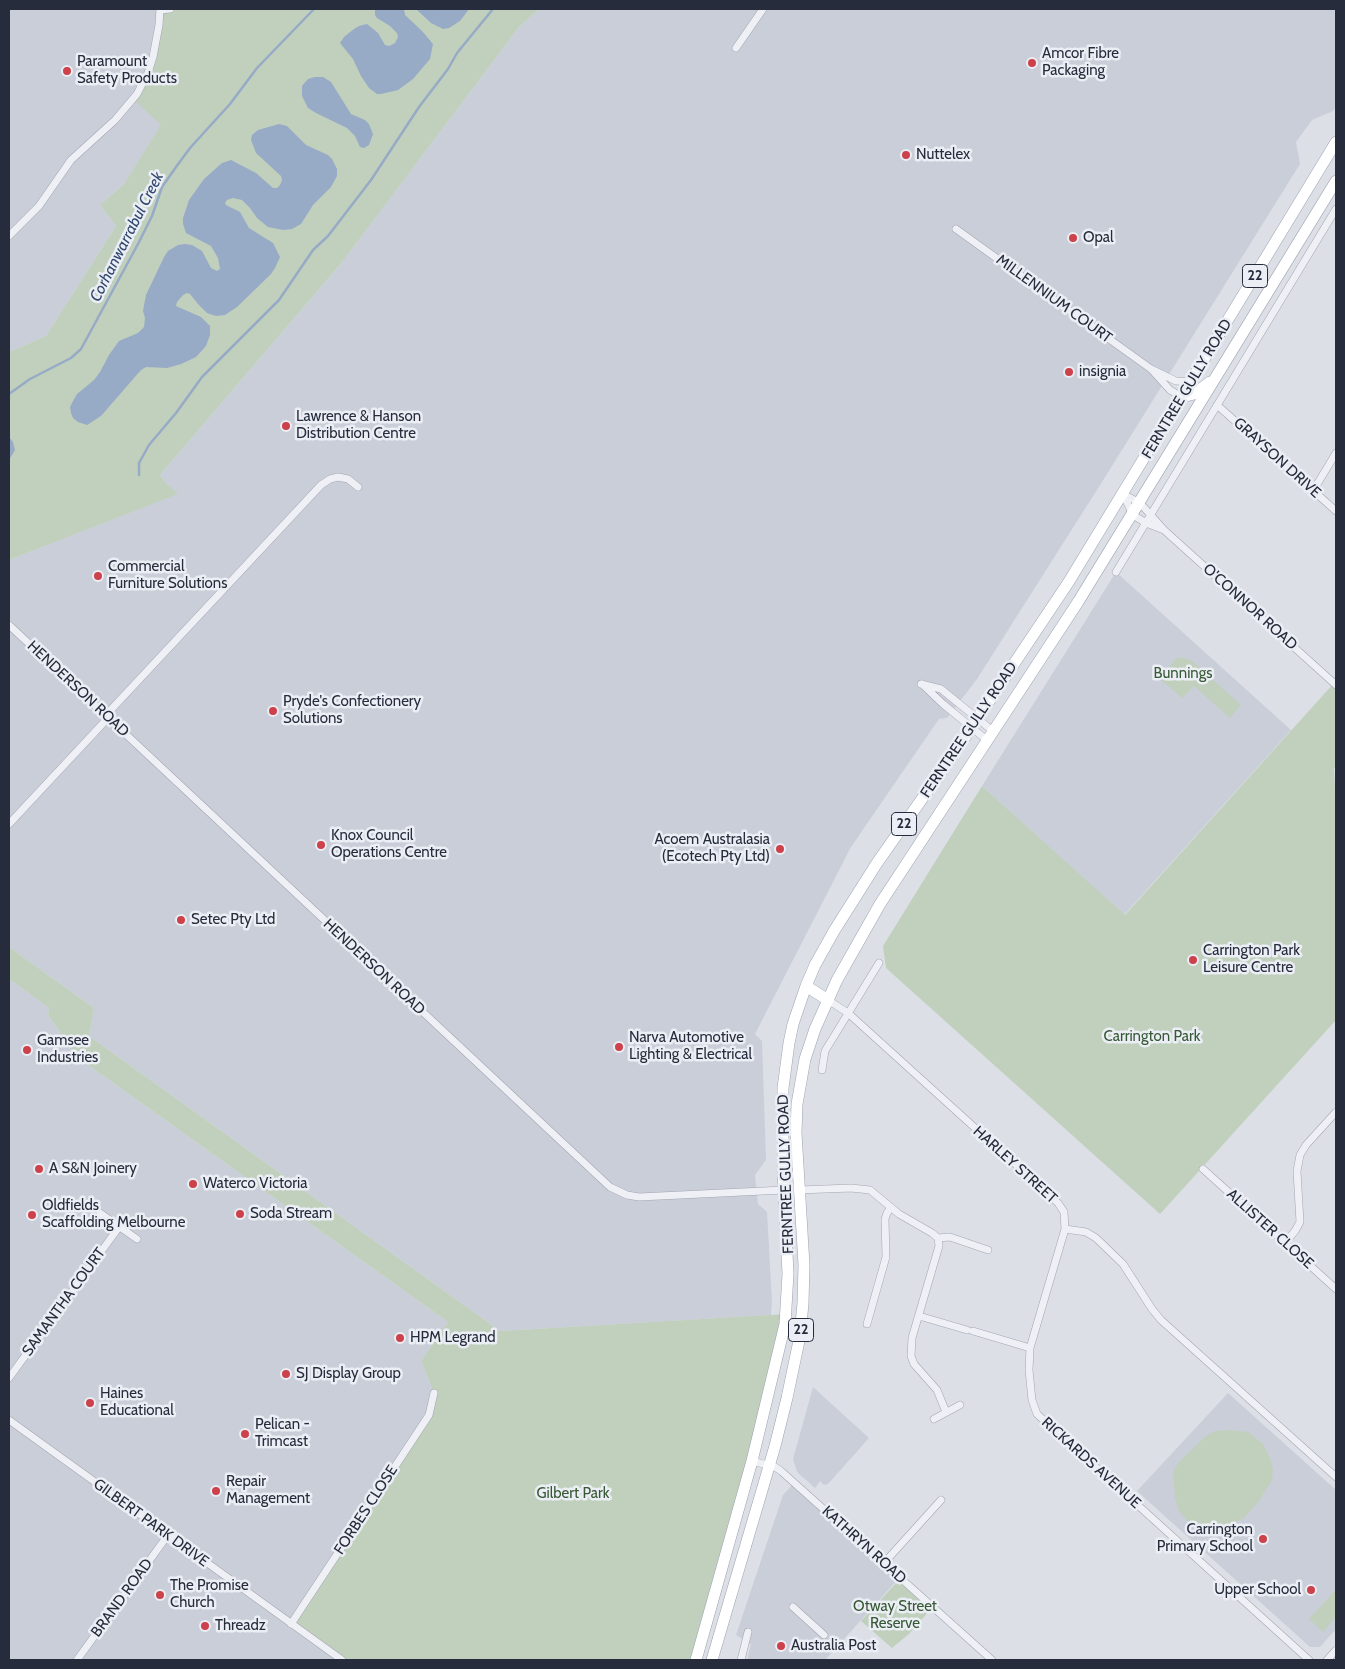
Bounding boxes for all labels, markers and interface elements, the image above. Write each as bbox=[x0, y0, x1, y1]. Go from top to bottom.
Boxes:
place label: Amcor Fibre Packaging bbox=[1042, 45, 1119, 80]
place label: Paramount Safety Products bbox=[77, 53, 177, 88]
marker: Amcor Fibre Packaging bbox=[1026, 57, 1038, 69]
marker: Paramount Safety Products bbox=[61, 65, 73, 77]
place label: Nuttelex bbox=[916, 146, 970, 164]
marker: Nuttelex bbox=[900, 149, 912, 161]
water label: Corhanwarrabul Creek bbox=[86, 169, 168, 305]
place label: Opal bbox=[1083, 229, 1114, 247]
marker: Opal bbox=[1067, 232, 1079, 244]
street label: MILLENNIUM COURT bbox=[993, 251, 1115, 347]
road number: 22 bbox=[1242, 264, 1268, 288]
street label: FERNTREE GULLY ROAD bbox=[1138, 316, 1236, 462]
place label: insignia bbox=[1079, 363, 1126, 381]
marker: insignia bbox=[1063, 366, 1075, 378]
place label: Lawrence & Hanson Distribution Centre bbox=[296, 408, 421, 443]
street label: GRAYSON DRIVE bbox=[1230, 414, 1324, 502]
marker: Lawrence & Hanson Distribution Centre bbox=[280, 420, 292, 432]
place label: Commercial Furniture Solutions bbox=[108, 558, 227, 593]
street label: O'CONNOR ROAD bbox=[1199, 560, 1301, 654]
marker: Commercial Furniture Solutions bbox=[92, 570, 104, 582]
street label: HENDERSON ROAD bbox=[23, 637, 133, 741]
street label: FERNTREE GULLY ROAD bbox=[917, 659, 1021, 801]
park label: Bunnings bbox=[1154, 665, 1212, 683]
place label: Pryde's Confectionery Solutions bbox=[283, 693, 421, 728]
marker: Pryde's Confectionery Solutions bbox=[267, 705, 279, 717]
road number: 22 bbox=[892, 812, 916, 836]
place label: Knox Council Operations Centre bbox=[331, 827, 447, 862]
place label: Acoem Australasia (Ecotech Pty Ltd) bbox=[654, 831, 770, 866]
marker: Knox Council Operations Centre bbox=[315, 839, 327, 851]
marker: Acoem Australasia (Ecotech Pty Ltd) bbox=[774, 843, 786, 855]
place label: Setec Pty Ltd bbox=[191, 911, 275, 929]
marker: Setec Pty Ltd bbox=[175, 914, 187, 926]
street label: HENDERSON ROAD bbox=[319, 915, 429, 1019]
place label: Carrington Park Leisure Centre bbox=[1203, 942, 1300, 977]
marker: Carrington Park Leisure Centre bbox=[1187, 954, 1199, 966]
park label: Carrington Park bbox=[1104, 1028, 1200, 1046]
place label: Narva Automotive Lighting & Electrical bbox=[629, 1029, 752, 1064]
place label: Gamsee Industries bbox=[37, 1032, 98, 1067]
marker: Narva Automotive Lighting & Electrical bbox=[613, 1041, 625, 1053]
marker: Gamsee Industries bbox=[21, 1044, 33, 1056]
street label: FERNTREE GULLY ROAD bbox=[774, 1094, 798, 1254]
street label: HARLEY STREET bbox=[969, 1123, 1061, 1207]
place label: A S&N Joinery bbox=[49, 1160, 137, 1178]
marker: A S&N Joinery bbox=[33, 1163, 45, 1175]
place label: Waterco Victoria bbox=[203, 1175, 307, 1193]
marker: Waterco Victoria bbox=[187, 1178, 199, 1190]
street label: ALLISTER CLOSE bbox=[1223, 1185, 1317, 1273]
place label: Oldfields Scaffolding Melbourne bbox=[42, 1197, 185, 1232]
place label: Soda Stream bbox=[250, 1205, 332, 1223]
marker: Soda Stream bbox=[234, 1208, 246, 1220]
marker: Oldfields Scaffolding Melbourne bbox=[26, 1209, 38, 1221]
street label: SAMANTHA COURT bbox=[19, 1244, 109, 1360]
road number: 22 bbox=[788, 1318, 814, 1342]
place label: HPM Legrand bbox=[410, 1329, 496, 1347]
marker: HPM Legrand bbox=[394, 1332, 406, 1344]
place label: SJ Display Group bbox=[296, 1365, 401, 1383]
marker: SJ Display Group bbox=[280, 1368, 292, 1380]
place label: Haines Educational bbox=[100, 1385, 174, 1420]
marker: Haines Educational bbox=[84, 1397, 96, 1409]
street label: RICKARDS AVENUE bbox=[1038, 1414, 1144, 1512]
place label: Pelican - Trimcast bbox=[255, 1416, 310, 1451]
marker: Pelican - Trimcast bbox=[239, 1428, 251, 1440]
street label: FORBES CLOSE bbox=[330, 1462, 402, 1558]
place label: Repair Management bbox=[226, 1473, 310, 1508]
street label: GILBERT PARK DRIVE bbox=[90, 1475, 212, 1571]
marker: Repair Management bbox=[210, 1485, 222, 1497]
park label: Gilbert Park bbox=[537, 1485, 609, 1503]
street label: KATHRYN ROAD bbox=[818, 1502, 910, 1588]
place label: Carrington Primary School bbox=[1157, 1521, 1253, 1556]
marker: Carrington Primary School bbox=[1257, 1533, 1269, 1545]
street label: BRAND ROAD bbox=[87, 1555, 157, 1641]
place label: The Promise Church bbox=[170, 1577, 249, 1612]
place label: Upper School bbox=[1214, 1581, 1301, 1599]
marker: Upper School bbox=[1305, 1584, 1317, 1596]
marker: The Promise Church bbox=[154, 1589, 166, 1601]
park label: Otway Street Reserve bbox=[853, 1598, 937, 1633]
place label: Threadz bbox=[215, 1617, 266, 1635]
marker: Threadz bbox=[199, 1620, 211, 1632]
place label: Australia Post bbox=[791, 1637, 876, 1655]
marker: Australia Post bbox=[775, 1640, 787, 1652]

